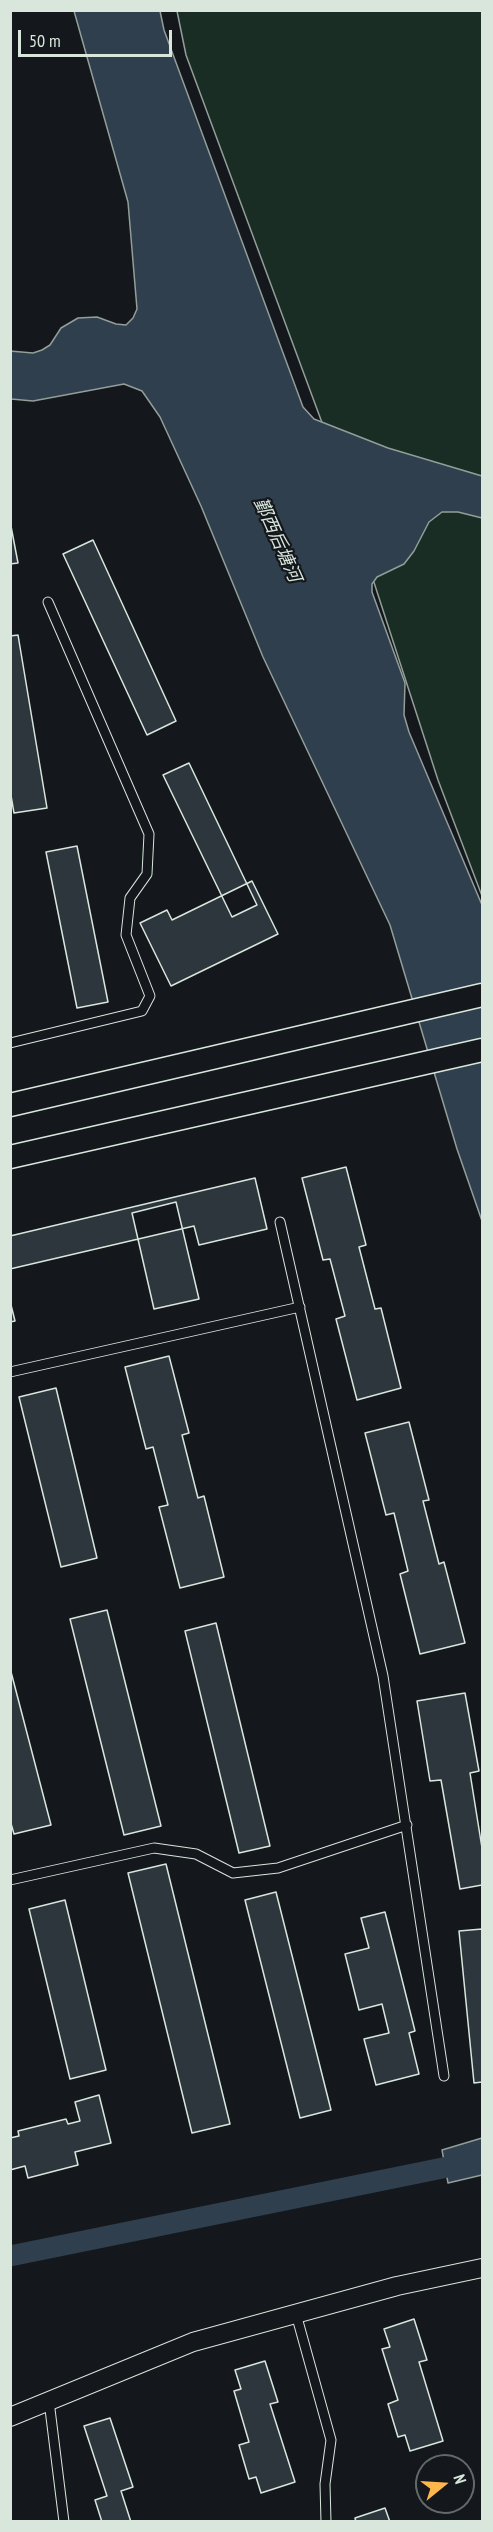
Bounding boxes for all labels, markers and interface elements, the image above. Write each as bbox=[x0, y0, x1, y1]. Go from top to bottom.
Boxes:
scale bar bbox=[21, 18, 176, 56]
text: 50 m bbox=[29, 29, 61, 52]
water label: 鄞西后塘河 bbox=[249, 494, 305, 586]
north arrow bbox=[415, 2454, 475, 2514]
text: N bbox=[449, 2472, 471, 2486]

